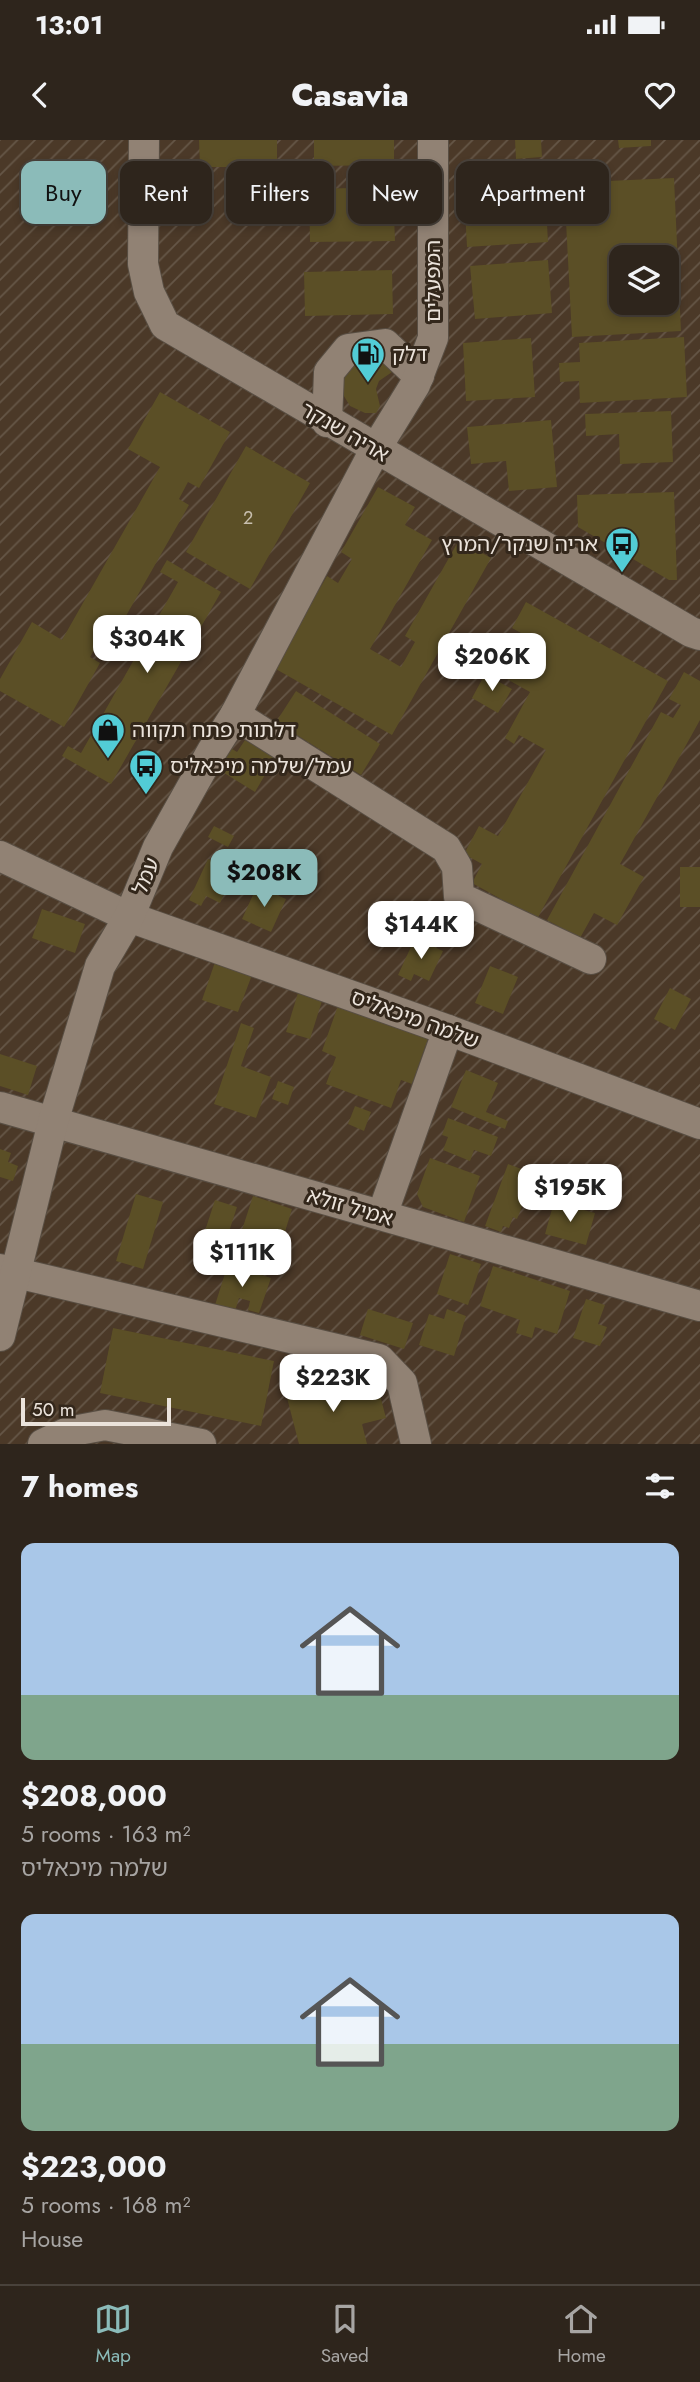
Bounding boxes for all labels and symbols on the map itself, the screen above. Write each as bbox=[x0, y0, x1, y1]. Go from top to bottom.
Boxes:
street label: המפעלים bbox=[418, 240, 448, 322]
fuel station icon: דלק bbox=[349, 335, 387, 384]
place label: דלק bbox=[392, 339, 428, 369]
street label: אריה שנקר bbox=[296, 395, 394, 469]
house number: 2 bbox=[243, 505, 253, 531]
bus stop icon: אריה שנקר/המרץ bbox=[603, 525, 641, 574]
place label: אריה שנקר/המרץ bbox=[441, 529, 598, 559]
pin: $304K bbox=[98, 616, 196, 675]
pin: $206K bbox=[443, 634, 541, 693]
shop icon: דלתות פתח תקווה bbox=[89, 711, 127, 760]
place label: דלתות פתח תקווה bbox=[132, 715, 296, 745]
bus stop icon: עמל/שלמה מיכאליס bbox=[127, 747, 165, 796]
place label: עמל/שלמה מיכאליס bbox=[170, 751, 352, 781]
pin: $208K bbox=[215, 850, 313, 909]
street label: עמל bbox=[125, 853, 167, 899]
pin: $144K bbox=[372, 902, 470, 961]
street label: שלמה מיכאליס bbox=[347, 982, 483, 1056]
pin: $195K bbox=[521, 1164, 619, 1224]
street label: אמיל זולא bbox=[304, 1180, 396, 1234]
pin: $111K bbox=[193, 1230, 291, 1289]
pin: $223K bbox=[284, 1354, 382, 1414]
scale bar bbox=[21, 1395, 172, 1427]

